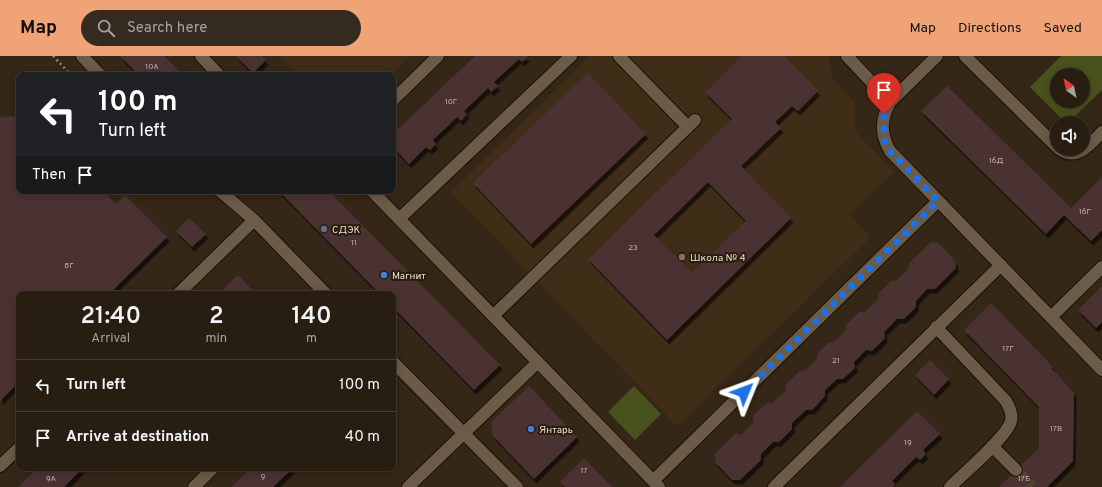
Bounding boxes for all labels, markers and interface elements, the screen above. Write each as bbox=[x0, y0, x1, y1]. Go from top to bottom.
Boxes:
search box bbox=[81, 10, 361, 46]
text: Map bbox=[20, 16, 57, 40]
icon: search bbox=[95, 17, 117, 39]
text: Search here bbox=[127, 19, 207, 38]
text: Map bbox=[910, 20, 936, 37]
text: Directions bbox=[958, 20, 1022, 37]
text: Saved bbox=[1044, 20, 1082, 37]
house number: 10А bbox=[145, 62, 159, 72]
north arrow bbox=[1050, 68, 1090, 108]
map controls bbox=[1050, 68, 1090, 156]
pin bbox=[867, 73, 901, 114]
icon: arrive bbox=[873, 79, 895, 101]
text: 100 m bbox=[98, 85, 178, 121]
icon: left bbox=[32, 88, 84, 140]
house number: 10Г bbox=[445, 97, 458, 107]
button: sound bbox=[1050, 116, 1090, 156]
text: Turn left bbox=[98, 120, 166, 143]
house number: 16Д bbox=[989, 156, 1003, 166]
icon: arrive bbox=[74, 164, 96, 186]
text: Then bbox=[32, 166, 66, 185]
house number: 16Г bbox=[1079, 207, 1092, 217]
marker: СДЭК bbox=[319, 224, 329, 234]
place label: СДЭК bbox=[332, 224, 360, 237]
house number: 11 bbox=[351, 238, 357, 248]
house number: 23 bbox=[628, 243, 638, 253]
marker: Школа № 4 bbox=[677, 252, 687, 262]
place label: Школа № 4 bbox=[690, 252, 746, 265]
house number: 8Г bbox=[64, 261, 74, 271]
marker: Магнит bbox=[379, 270, 389, 280]
place label: Магнит bbox=[392, 270, 426, 283]
text: 21:40 bbox=[80, 302, 141, 332]
text: 2 bbox=[209, 302, 224, 332]
text: 140 bbox=[291, 302, 332, 332]
text: Arrival bbox=[91, 331, 130, 347]
text: min bbox=[205, 331, 227, 347]
text: m bbox=[306, 331, 317, 347]
house number: 17Г bbox=[1002, 344, 1014, 354]
house number: 21 bbox=[832, 356, 840, 366]
position arrow bbox=[723, 371, 765, 413]
icon: left bbox=[32, 375, 54, 397]
text: Turn left bbox=[66, 376, 126, 395]
text: 100 m bbox=[339, 376, 380, 395]
marker: Янтарь bbox=[526, 424, 536, 434]
place label: Янтарь bbox=[539, 424, 573, 437]
house number: 17В bbox=[1050, 424, 1062, 434]
icon: arrive bbox=[32, 427, 54, 449]
text: Arrive at destination bbox=[66, 428, 209, 447]
text: 40 m bbox=[345, 428, 380, 447]
house number: 19 bbox=[904, 438, 912, 448]
house number: 17 bbox=[580, 466, 588, 476]
house number: 9 bbox=[261, 472, 266, 482]
house number: 9А bbox=[46, 474, 57, 484]
house number: 17Б bbox=[1018, 474, 1030, 484]

